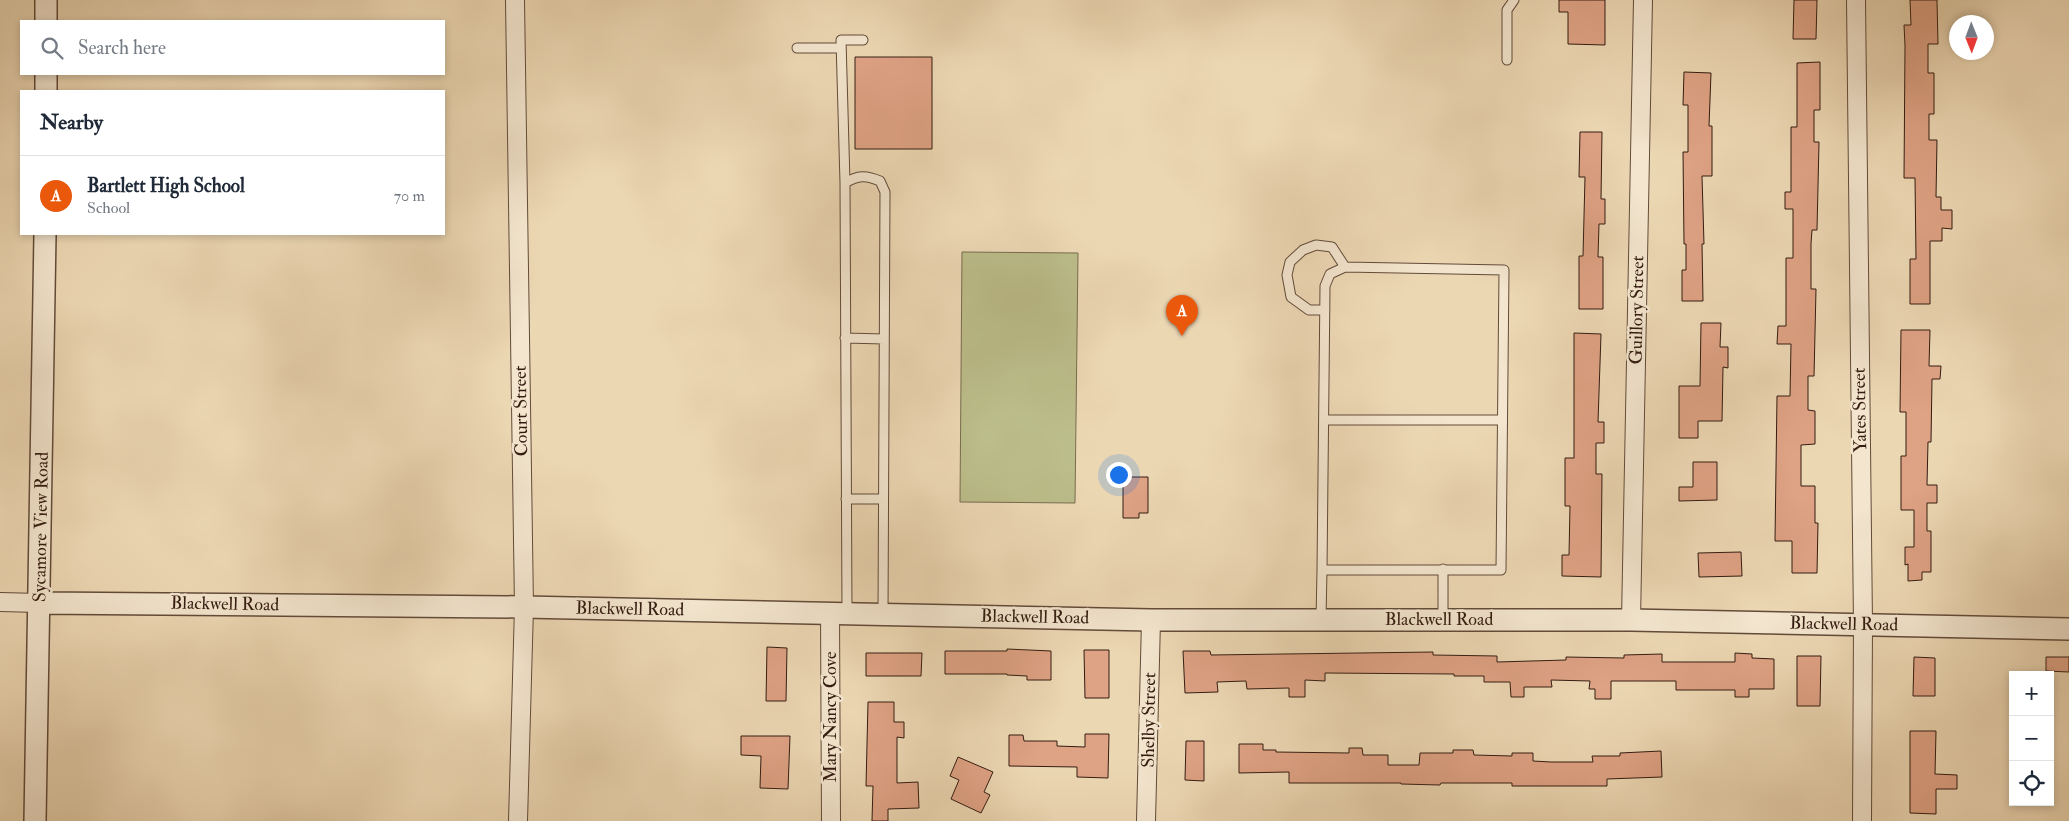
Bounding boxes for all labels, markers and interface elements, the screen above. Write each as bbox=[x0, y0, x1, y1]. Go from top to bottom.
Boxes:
north arrow bbox=[1949, 15, 1994, 60]
search box bbox=[20, 20, 445, 75]
icon: search bbox=[38, 34, 66, 62]
text: Search here bbox=[78, 36, 166, 60]
text: Nearby bbox=[40, 109, 103, 136]
text: Bartlett High School bbox=[87, 174, 245, 198]
text: A bbox=[51, 186, 61, 206]
text: 70 m bbox=[394, 186, 425, 206]
text: School bbox=[87, 198, 130, 218]
street label: Guillory Street bbox=[1625, 255, 1649, 365]
pin: A bbox=[1166, 295, 1198, 336]
street label: Court Street bbox=[509, 365, 533, 457]
street label: Yates Street bbox=[1848, 367, 1872, 453]
street label: Sycamore View Road bbox=[28, 452, 54, 602]
your location bbox=[1106, 462, 1132, 488]
street label: Blackwell Road bbox=[171, 592, 280, 616]
street label: Blackwell Road bbox=[576, 597, 685, 621]
street label: Blackwell Road bbox=[981, 605, 1090, 629]
street label: Blackwell Road bbox=[1385, 608, 1493, 631]
street label: Blackwell Road bbox=[1790, 612, 1899, 636]
street label: Mary Nancy Cove bbox=[819, 651, 842, 783]
map controls bbox=[2009, 671, 2054, 806]
button: + bbox=[2009, 671, 2054, 716]
street label: Shelby Street bbox=[1137, 672, 1161, 768]
button: − bbox=[2009, 716, 2054, 761]
button: locate bbox=[2009, 761, 2054, 806]

